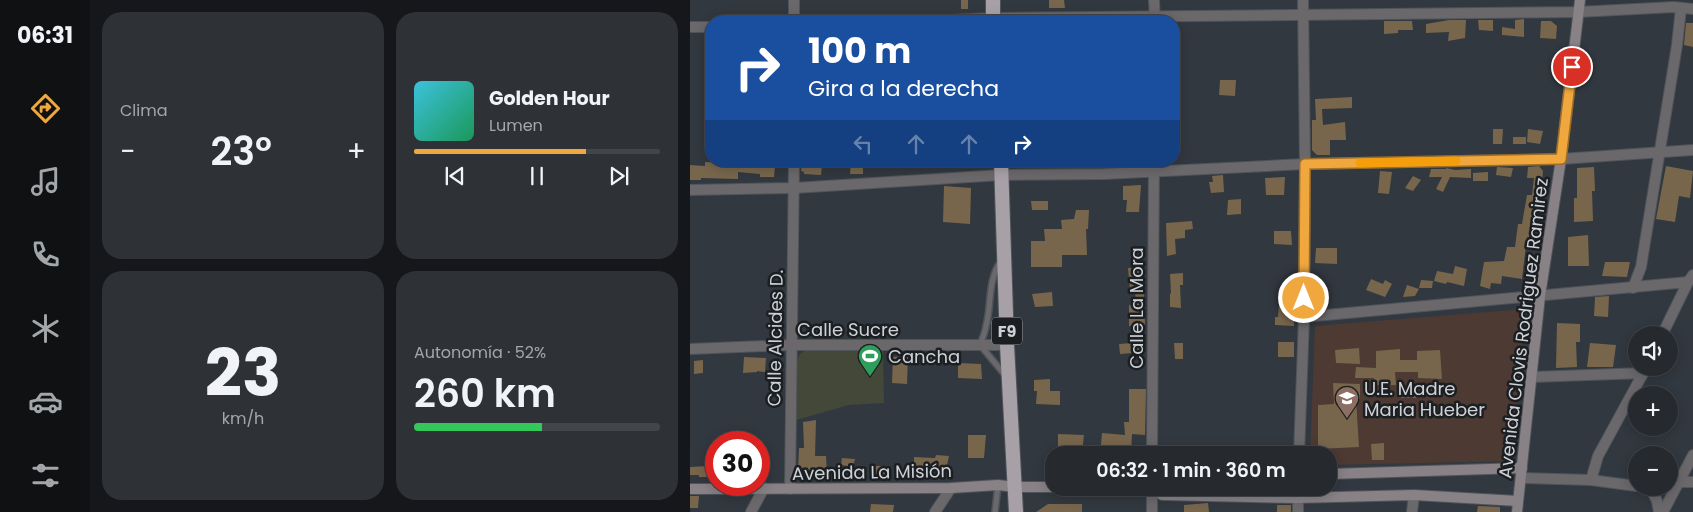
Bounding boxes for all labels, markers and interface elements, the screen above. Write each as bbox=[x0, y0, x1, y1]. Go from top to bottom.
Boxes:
text: 06:31 bbox=[17, 20, 73, 51]
text: 100 m bbox=[808, 26, 911, 75]
icon: right bbox=[725, 35, 790, 100]
pin bbox=[1551, 46, 1593, 88]
icon: arrive bbox=[1558, 53, 1586, 81]
text: Gira a la derecha bbox=[808, 73, 999, 104]
text: Golden Hour bbox=[489, 85, 610, 112]
icon: directions bbox=[28, 91, 63, 126]
text: Clima bbox=[120, 99, 168, 122]
text: Lumen bbox=[489, 114, 543, 137]
text: 23° bbox=[210, 125, 272, 178]
icon: left bbox=[849, 130, 877, 158]
icon: ahead bbox=[902, 130, 930, 158]
icon: ahead bbox=[955, 130, 983, 158]
icon: right bbox=[1008, 130, 1036, 158]
text: − bbox=[120, 132, 135, 171]
text: + bbox=[347, 132, 366, 171]
icon: previous bbox=[441, 162, 469, 190]
icon: pause bbox=[523, 162, 551, 190]
icon: next bbox=[605, 162, 633, 190]
icon: music bbox=[28, 164, 63, 199]
street label: Avenida Clovis Rodriguez Ramirez bbox=[1492, 176, 1554, 480]
icon: phone bbox=[28, 237, 63, 272]
street label: Calle La Mora bbox=[1124, 247, 1149, 369]
street label: Calle Alcides D. bbox=[761, 269, 789, 407]
position arrow bbox=[1277, 271, 1329, 323]
icon: climate bbox=[28, 311, 63, 346]
street label: Calle Sucre bbox=[797, 317, 899, 342]
road number: F9 bbox=[992, 318, 1022, 344]
map controls bbox=[1628, 326, 1678, 496]
button: sound bbox=[1628, 326, 1678, 376]
text: 23 bbox=[205, 328, 281, 419]
text: Autonomía · 52% bbox=[414, 341, 546, 364]
sports icon: Cancha bbox=[857, 343, 883, 377]
place label: Cancha bbox=[888, 344, 960, 369]
text: 260 km bbox=[414, 367, 556, 420]
place label: U.E. Madre Maria Hueber bbox=[1364, 376, 1485, 422]
icon: car bbox=[28, 384, 63, 419]
school or university icon: U.E. Madre Maria Hueber bbox=[1334, 385, 1360, 419]
button: + bbox=[1628, 386, 1678, 436]
text: km/h bbox=[222, 407, 264, 430]
speed limit sign: 30 bbox=[705, 431, 770, 496]
button: − bbox=[1628, 446, 1678, 496]
text: 06:32 · 1 min · 360 m bbox=[1096, 457, 1286, 484]
icon: filters bbox=[28, 458, 63, 493]
street label: Avenida La Misión bbox=[792, 458, 952, 486]

